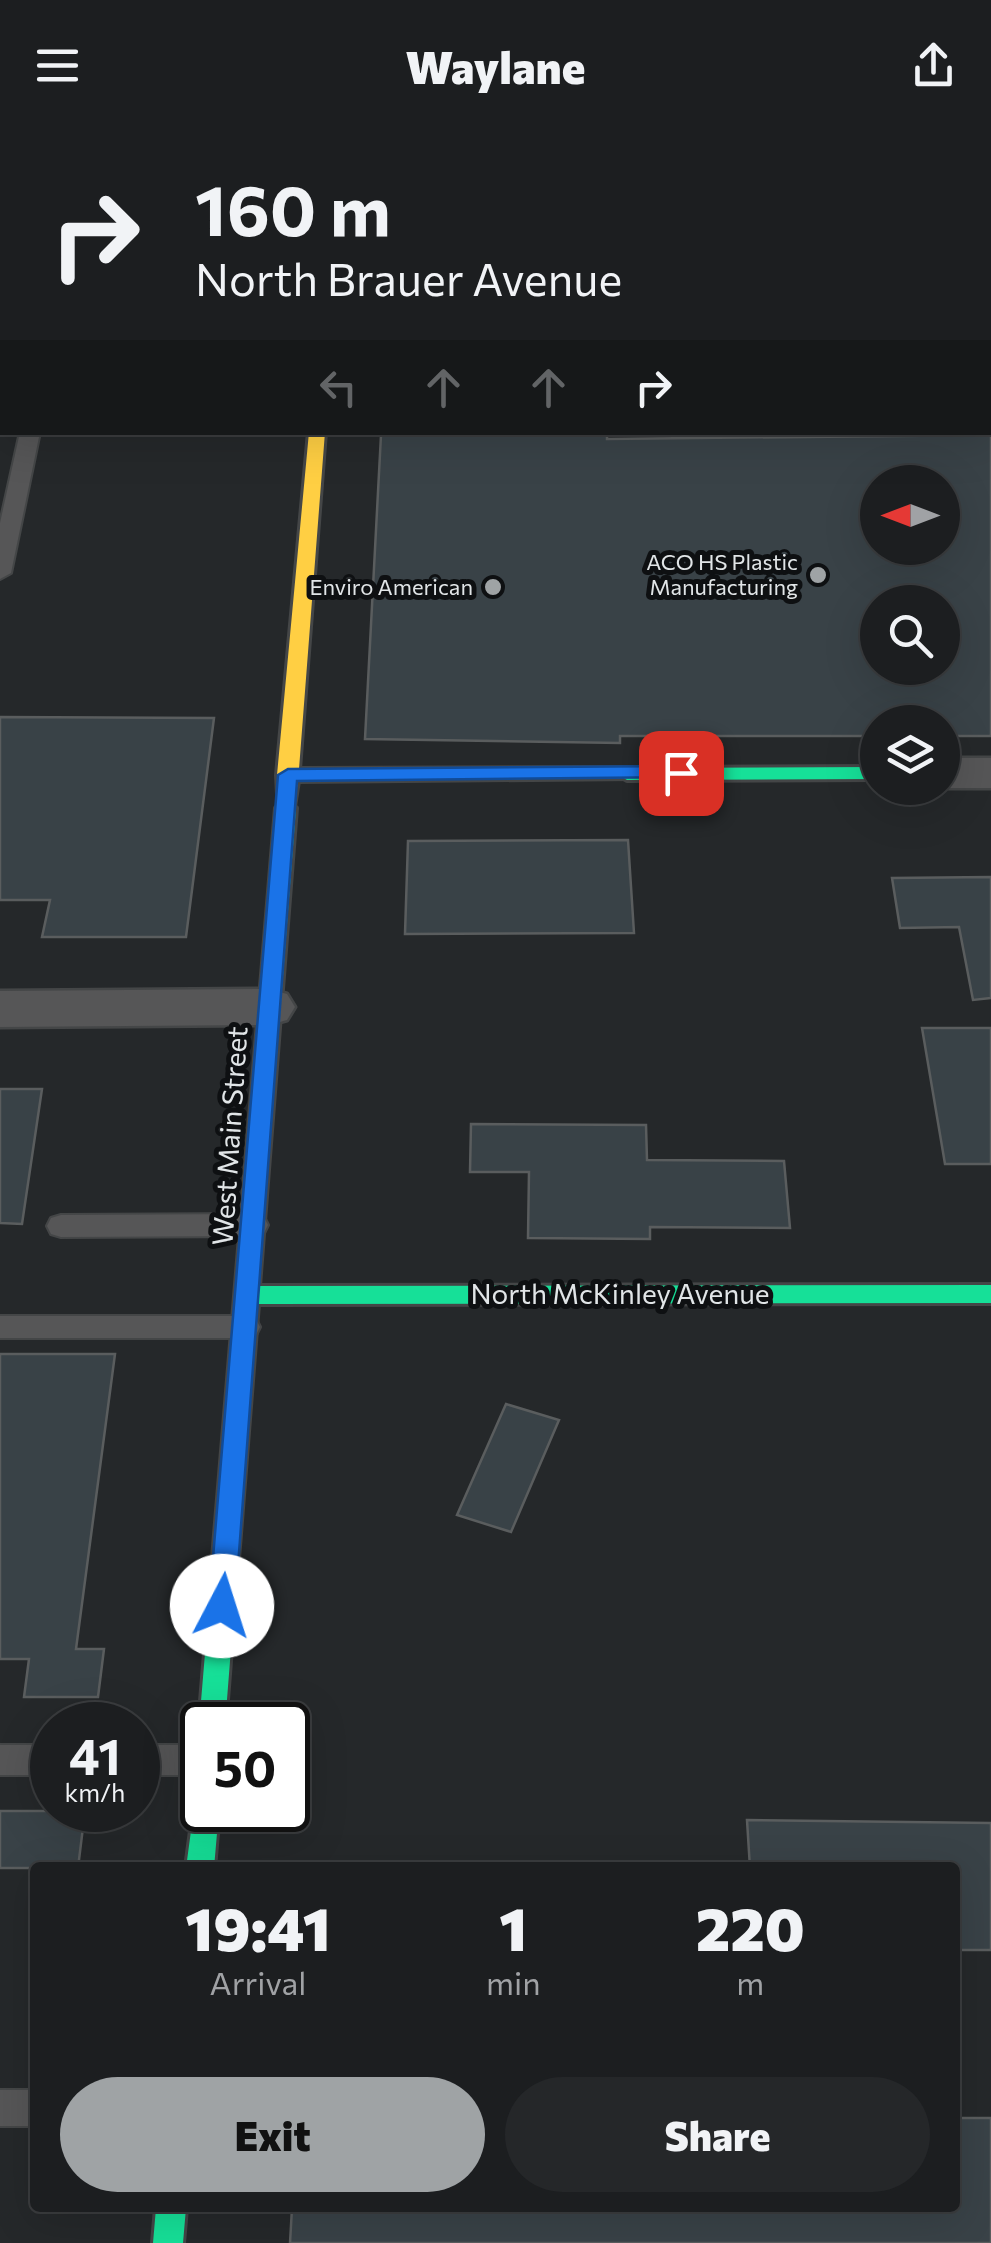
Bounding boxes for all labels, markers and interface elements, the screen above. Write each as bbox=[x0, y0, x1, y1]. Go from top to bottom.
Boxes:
icon: menu bbox=[30, 38, 85, 93]
text: Waylane bbox=[406, 38, 585, 93]
icon: share bbox=[906, 38, 961, 93]
text: 160 m bbox=[195, 165, 391, 250]
icon: right bbox=[30, 170, 160, 300]
text: North Brauer Avenue bbox=[195, 250, 622, 305]
icon: left bbox=[311, 360, 366, 415]
icon: ahead bbox=[416, 360, 471, 415]
icon: ahead bbox=[521, 360, 576, 415]
icon: right bbox=[626, 360, 681, 415]
north arrow bbox=[860, 465, 960, 565]
map controls bbox=[860, 465, 960, 805]
place label: ACO HS Plastic Manufacturing bbox=[646, 548, 798, 600]
marker: ACO HS Plastic Manufacturing bbox=[807, 564, 829, 586]
place label: Enviro American bbox=[309, 573, 473, 600]
marker: Enviro American bbox=[482, 576, 504, 598]
button: search bbox=[860, 585, 960, 685]
button: layers bbox=[860, 705, 960, 805]
pin bbox=[639, 731, 724, 816]
icon: arrive bbox=[654, 746, 709, 801]
street label: West Main Street bbox=[204, 1025, 254, 1247]
street label: North McKinley Avenue bbox=[470, 1276, 770, 1310]
position arrow bbox=[170, 1554, 274, 1658]
speed limit sign: 50 bbox=[180, 1702, 310, 1832]
text: 41 bbox=[69, 1724, 121, 1785]
text: km/h bbox=[65, 1777, 125, 1807]
text: 19:41 bbox=[185, 1890, 331, 1963]
text: 1 bbox=[499, 1890, 527, 1963]
text: 220 bbox=[696, 1890, 805, 1963]
text: Arrival bbox=[210, 1962, 306, 2002]
text: min bbox=[486, 1962, 540, 2002]
text: m bbox=[736, 1962, 764, 2002]
button: Exit bbox=[60, 2077, 485, 2192]
button: Share bbox=[505, 2077, 930, 2192]

